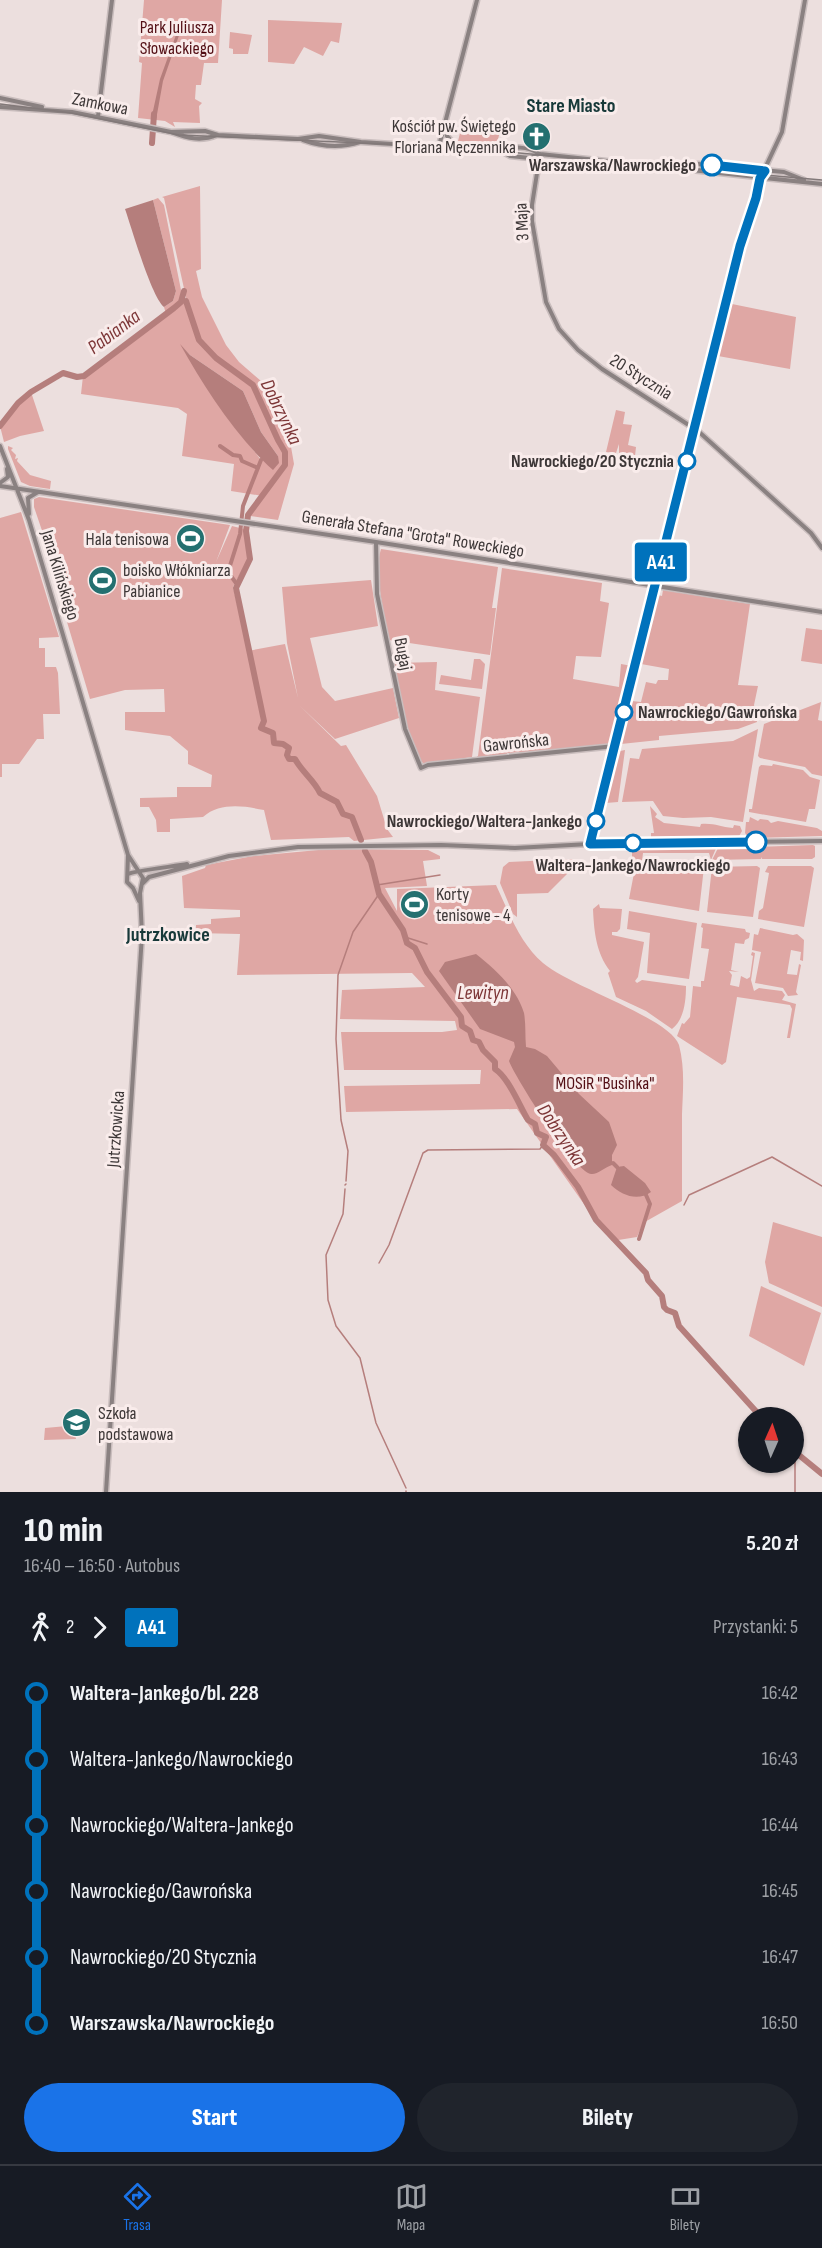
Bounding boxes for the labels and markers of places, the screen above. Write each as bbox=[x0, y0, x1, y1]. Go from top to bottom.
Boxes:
place label: Kościół pw. Świętego Floriana Męczennika bbox=[392, 116, 516, 158]
church icon: Kościół pw. Świętego Floriana Męczennika bbox=[521, 120, 553, 152]
marker: Warszawska/Nawrockiego bbox=[701, 154, 723, 176]
place label: Warszawska/Nawrockiego bbox=[529, 155, 696, 176]
place label: Nawrockiego/20 Stycznia bbox=[511, 451, 674, 472]
marker: Nawrockiego/20 Stycznia bbox=[678, 452, 696, 470]
sports icon: Hala tenisowa bbox=[174, 523, 206, 555]
place label: Hala tenisowa bbox=[86, 529, 169, 550]
place label: boisko Włókniarza Pabianice bbox=[123, 560, 231, 602]
sports icon: boisko Włókniarza Pabianice bbox=[86, 564, 118, 596]
place label: Nawrockiego/Gawrońska bbox=[638, 702, 797, 723]
marker: Nawrockiego/Gawrońska bbox=[615, 703, 633, 721]
place label: Nawrockiego/Waltera-Jankego bbox=[387, 811, 582, 832]
marker: Nawrockiego/Waltera-Jankego bbox=[587, 812, 605, 830]
unlabelled marker bbox=[745, 831, 767, 853]
marker: Waltera-Jankego/Nawrockiego bbox=[624, 834, 642, 852]
place label: Waltera-Jankego/Nawrockiego bbox=[536, 855, 731, 876]
place label: Korty tenisowe - 4 bbox=[436, 884, 511, 926]
sports icon: Korty tenisowe - 4 bbox=[399, 888, 431, 920]
place label: Szkoła podstawowa bbox=[98, 1403, 173, 1445]
school or university icon: Szkoła podstawowa bbox=[61, 1407, 93, 1439]

